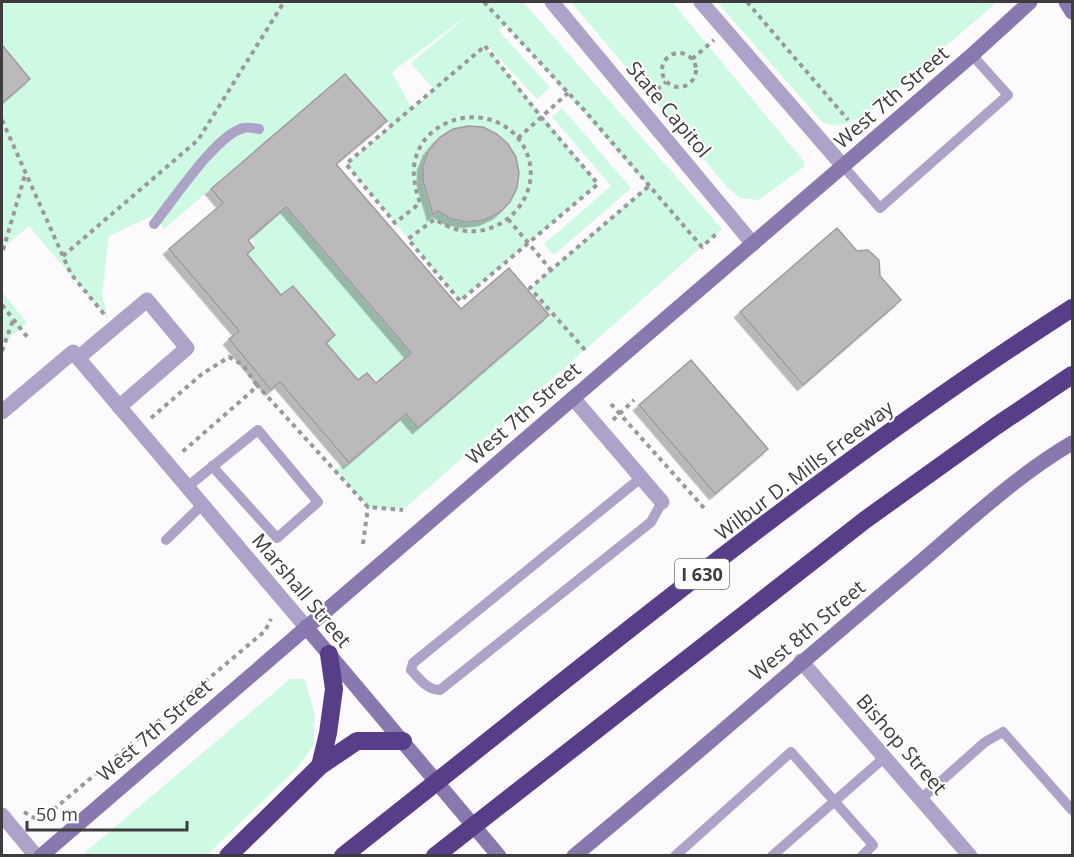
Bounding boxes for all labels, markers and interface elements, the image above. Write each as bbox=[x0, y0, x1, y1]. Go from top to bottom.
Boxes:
street label: West 7th Street bbox=[828, 40, 954, 154]
street label: State Capitol bbox=[621, 55, 717, 163]
street label: West 7th Street bbox=[460, 356, 586, 470]
street label: Wilbur D. Mills Freeway bbox=[709, 393, 899, 546]
street label: Marshall Street bbox=[246, 527, 358, 653]
road number: I 630 bbox=[675, 559, 729, 589]
street label: West 8th Street bbox=[743, 574, 871, 686]
street label: West 7th Street bbox=[91, 673, 217, 787]
street label: Bishop Street bbox=[851, 688, 953, 800]
scale bar bbox=[27, 794, 188, 832]
text: 50 m bbox=[36, 802, 78, 826]

